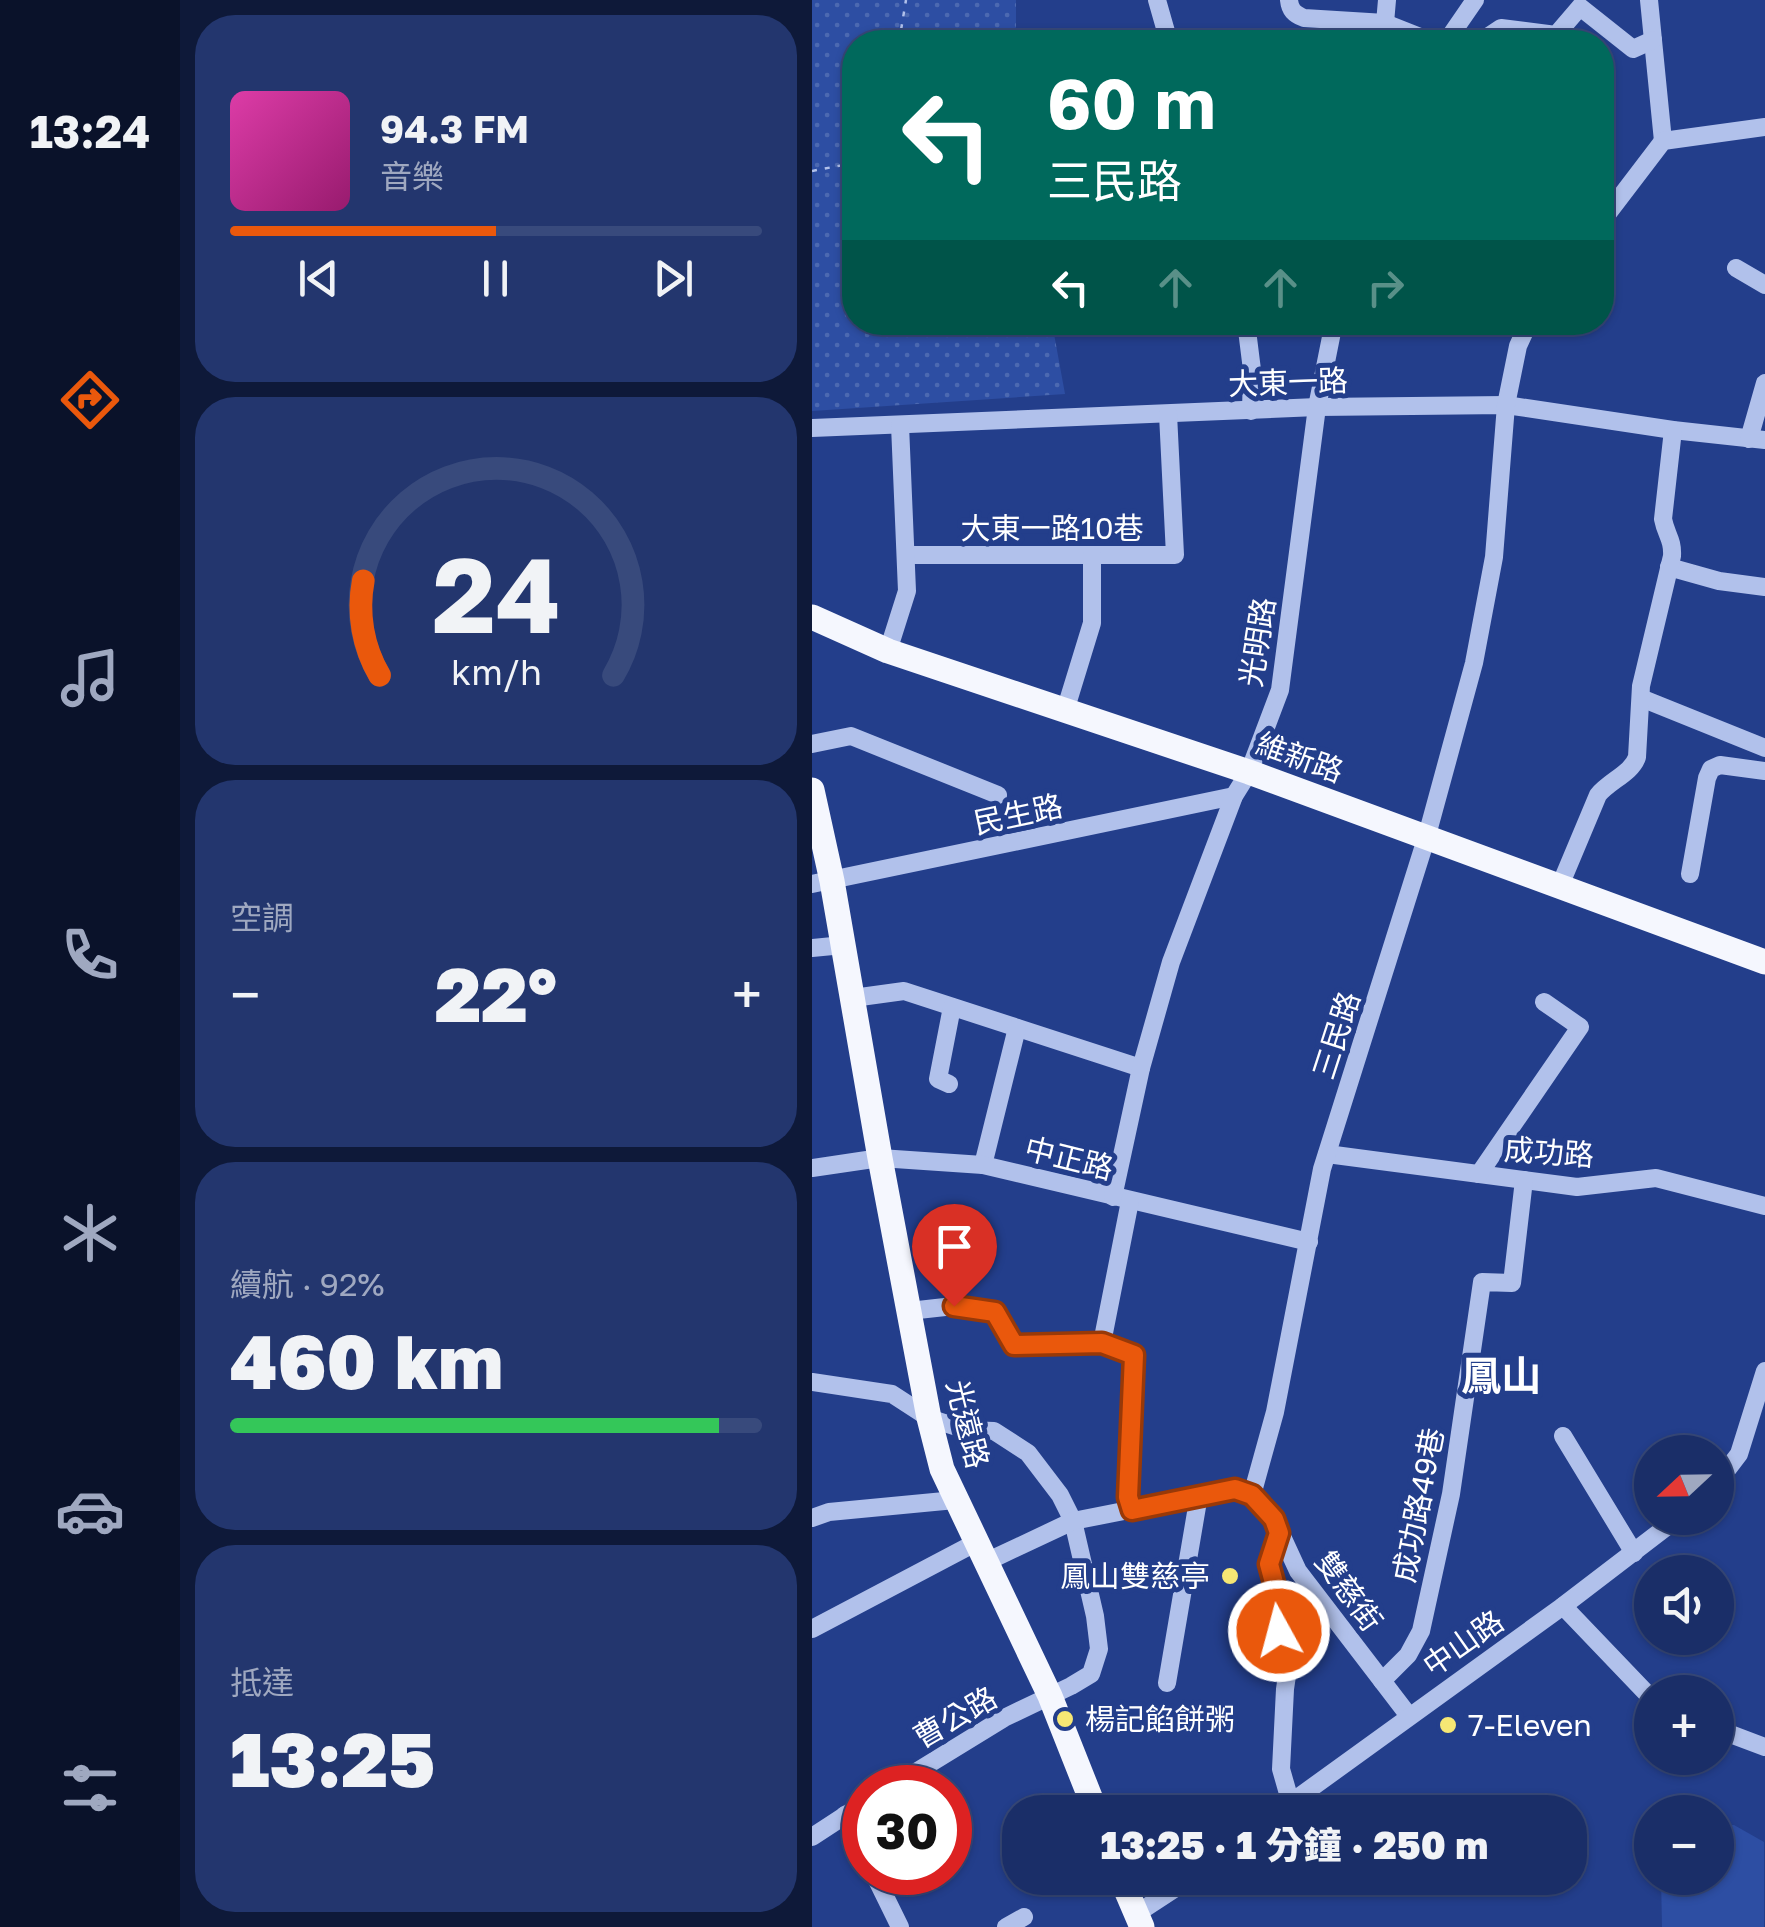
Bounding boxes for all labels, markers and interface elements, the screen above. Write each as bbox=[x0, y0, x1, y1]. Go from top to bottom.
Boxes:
text: 60 m bbox=[1047, 60, 1216, 144]
icon: left bbox=[882, 70, 1012, 200]
text: 13:24 bbox=[30, 104, 150, 158]
text: 94.3 FM bbox=[380, 106, 529, 151]
text: 三民路 bbox=[1047, 153, 1182, 207]
text: 音樂 bbox=[380, 157, 444, 195]
icon: previous bbox=[291, 251, 346, 306]
icon: pause bbox=[468, 251, 523, 306]
icon: next bbox=[646, 251, 701, 306]
icon: left bbox=[1043, 260, 1098, 315]
icon: ahead bbox=[1148, 260, 1203, 315]
icon: ahead bbox=[1253, 260, 1308, 315]
icon: right bbox=[1358, 260, 1413, 315]
street label: 大東一路 bbox=[1227, 362, 1349, 402]
icon: directions bbox=[55, 365, 125, 435]
street label: 大東一路10巷 bbox=[960, 510, 1144, 546]
text: 24 bbox=[432, 531, 560, 656]
street label: 光明路 bbox=[1232, 595, 1282, 689]
icon: music bbox=[55, 643, 125, 713]
text: km/h bbox=[451, 650, 541, 693]
street label: 維新路 bbox=[1252, 725, 1348, 789]
street label: 民生路 bbox=[970, 787, 1066, 841]
text: 空調 bbox=[230, 898, 294, 936]
icon: phone bbox=[55, 920, 125, 990]
text: 22° bbox=[435, 948, 557, 1039]
text: − bbox=[230, 961, 260, 1027]
text: + bbox=[732, 961, 762, 1027]
street label: 三民路 bbox=[1305, 987, 1367, 1083]
street label: 中正路 bbox=[1021, 1130, 1117, 1186]
street label: 成功路 bbox=[1503, 1131, 1595, 1173]
icon: climate bbox=[55, 1198, 125, 1268]
pin bbox=[912, 1204, 997, 1307]
icon: arrive bbox=[927, 1219, 982, 1274]
text: 續航 · 92% bbox=[230, 1265, 384, 1303]
text: 460 km bbox=[230, 1315, 503, 1406]
district label: 鳳山 bbox=[1461, 1351, 1541, 1399]
street label: 光遠路 bbox=[940, 1376, 996, 1472]
street label: 成功路49巷 bbox=[1385, 1425, 1451, 1585]
north arrow bbox=[1634, 1435, 1734, 1535]
map controls bbox=[1634, 1435, 1734, 1895]
icon: car bbox=[55, 1476, 125, 1546]
street label: 雙慈街 bbox=[1308, 1544, 1390, 1638]
button: sound bbox=[1634, 1555, 1734, 1655]
place label: 鳳山雙慈亭 bbox=[1060, 1558, 1210, 1594]
marker: 鳳山雙慈亭 bbox=[1219, 1565, 1241, 1587]
position arrow bbox=[1227, 1579, 1331, 1683]
street label: 中山路 bbox=[1416, 1602, 1510, 1684]
text: 抵達 bbox=[230, 1663, 294, 1701]
button: + bbox=[1634, 1675, 1734, 1775]
street label: 曹公路 bbox=[907, 1679, 1003, 1755]
place label: 楊記餡餅粥 bbox=[1085, 1701, 1235, 1737]
place label: 7-Eleven bbox=[1468, 1707, 1592, 1743]
marker: 楊記餡餅粥 bbox=[1054, 1708, 1076, 1730]
text: 13:25 bbox=[230, 1713, 435, 1804]
marker: 7-Eleven bbox=[1437, 1714, 1459, 1736]
icon: filters bbox=[55, 1753, 125, 1823]
speed limit sign: 30 bbox=[842, 1765, 972, 1895]
button: − bbox=[1634, 1795, 1734, 1895]
text: 13:25 · 1 分鐘 · 250 m bbox=[1101, 1822, 1488, 1867]

